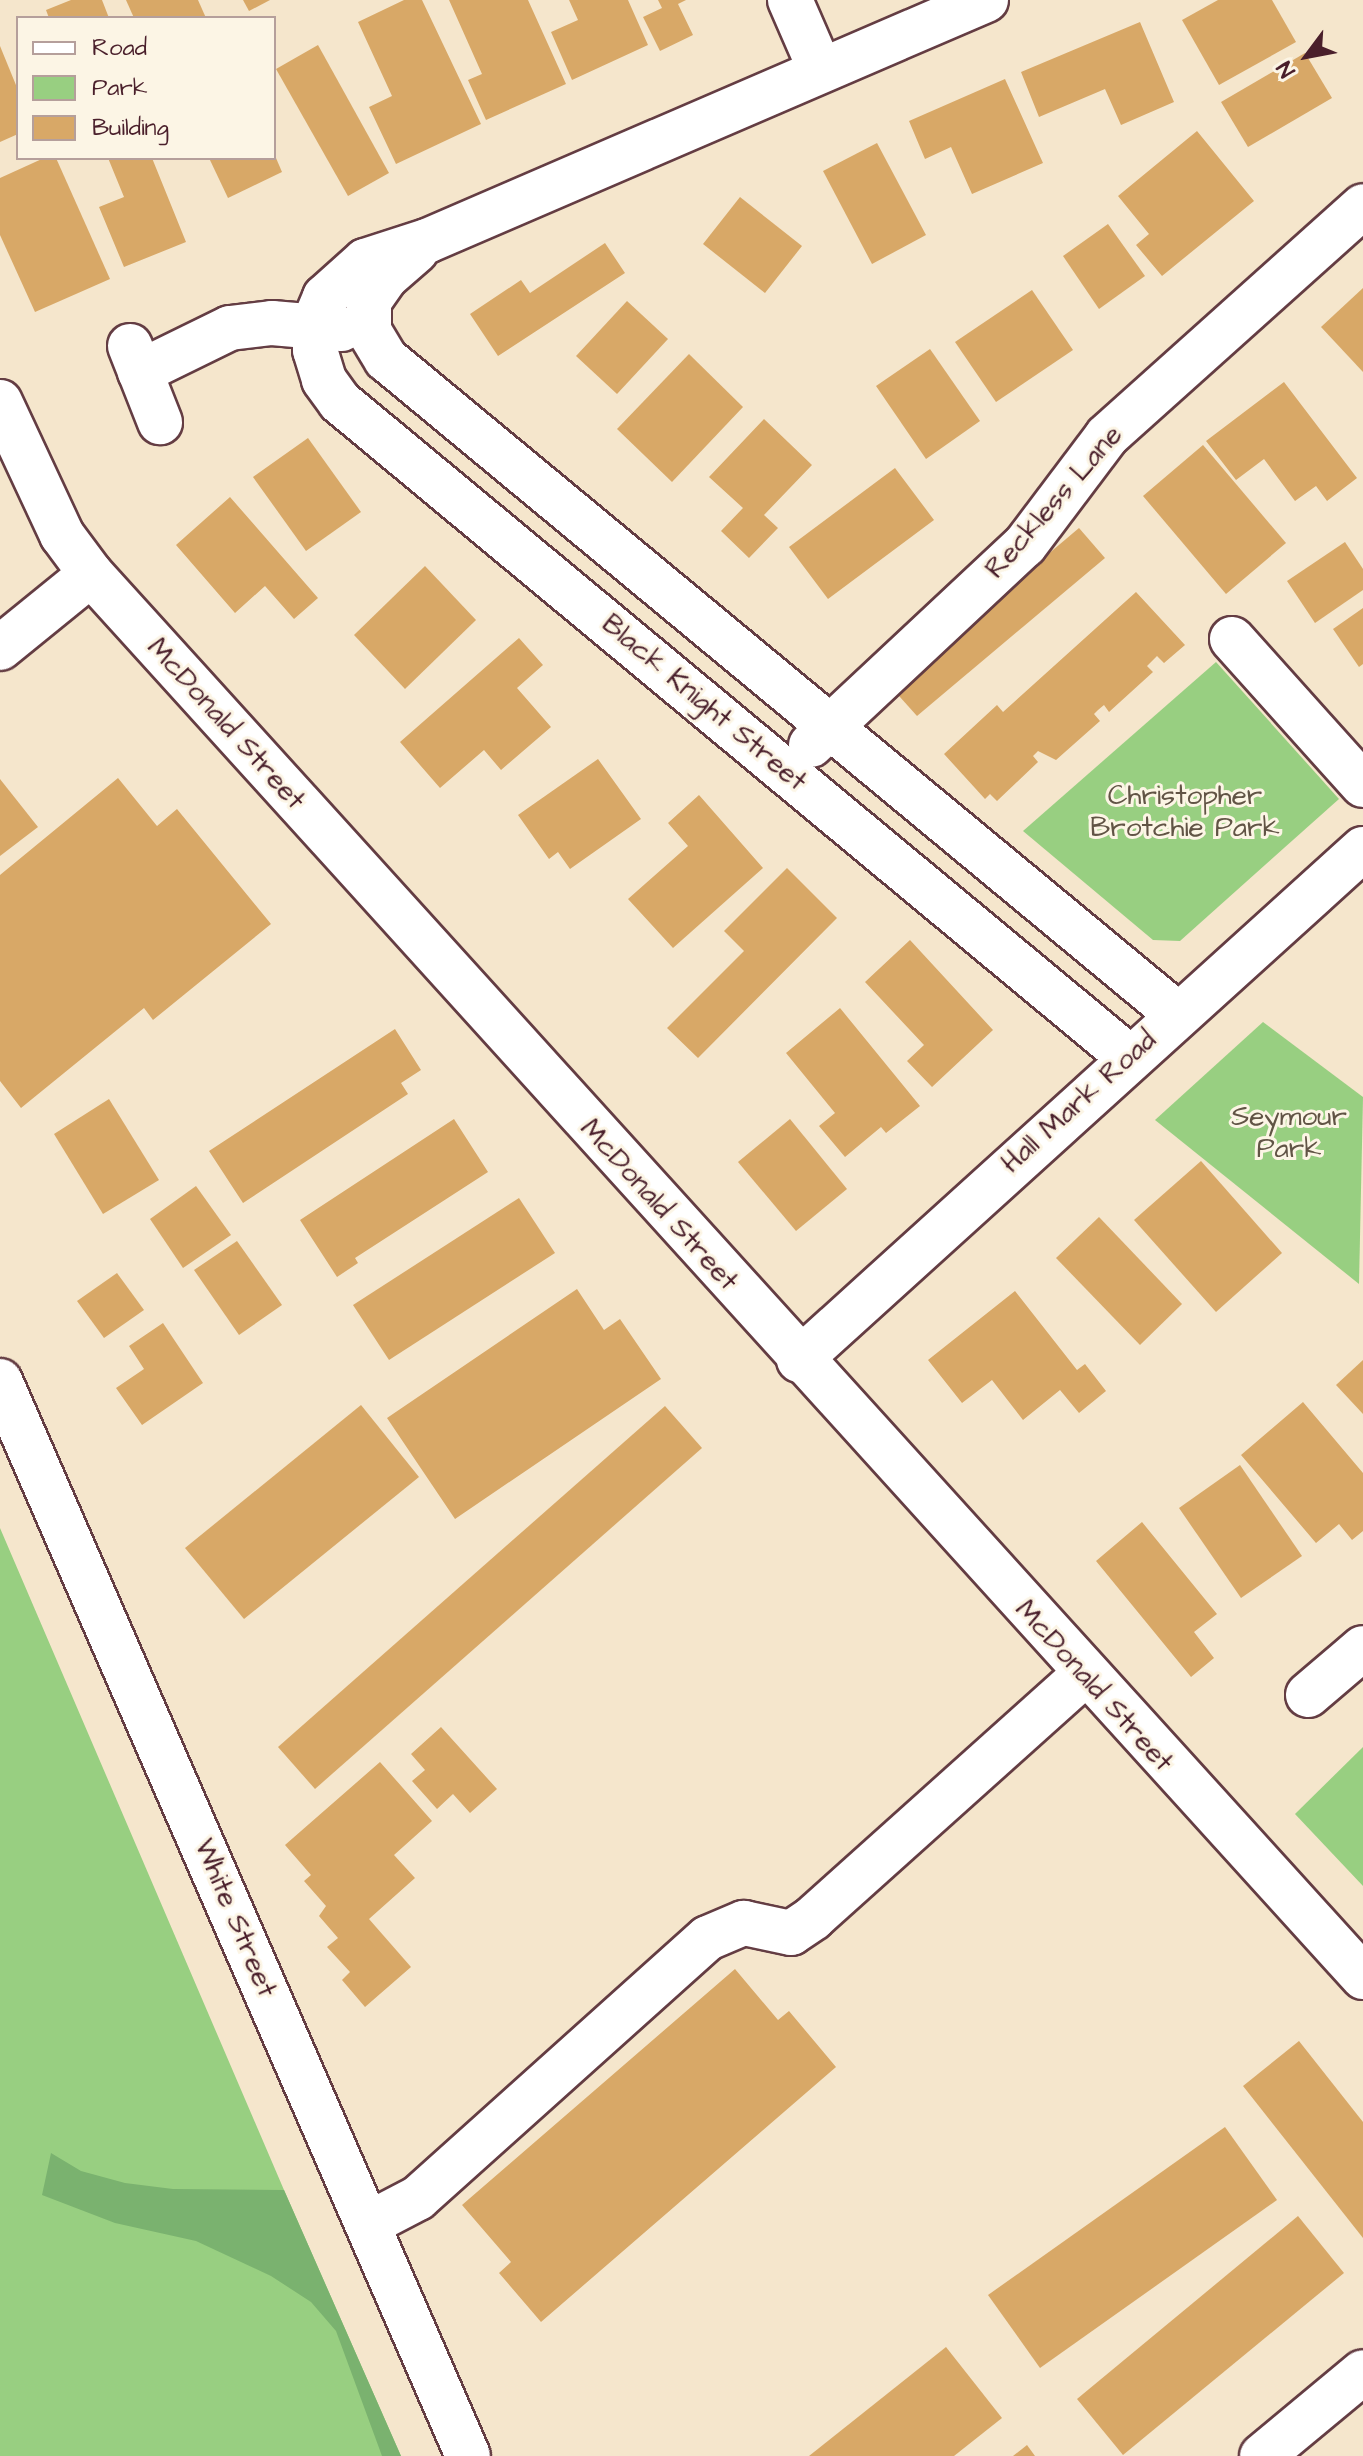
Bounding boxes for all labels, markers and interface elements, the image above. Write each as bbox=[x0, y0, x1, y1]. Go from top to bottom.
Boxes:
legend bbox=[16, 16, 276, 160]
north arrow bbox=[1267, 16, 1347, 96]
text: Road bbox=[92, 31, 147, 65]
text: N bbox=[1269, 55, 1303, 83]
text: Park bbox=[92, 71, 148, 105]
text: Building bbox=[92, 111, 169, 145]
street label: Reckless Lane bbox=[978, 419, 1130, 585]
street label: Black Knight Street bbox=[595, 608, 813, 798]
street label: McDonald Street bbox=[140, 631, 312, 817]
park label: Christopher Brotchie Park bbox=[1090, 779, 1280, 845]
street label: Hall Mark Road bbox=[995, 1024, 1163, 1180]
park label: Seymour Park bbox=[1231, 1100, 1347, 1166]
street label: McDonald Street bbox=[573, 1112, 745, 1298]
street label: McDonald Street bbox=[1008, 1593, 1180, 1779]
street label: White Street bbox=[187, 1834, 283, 2002]

